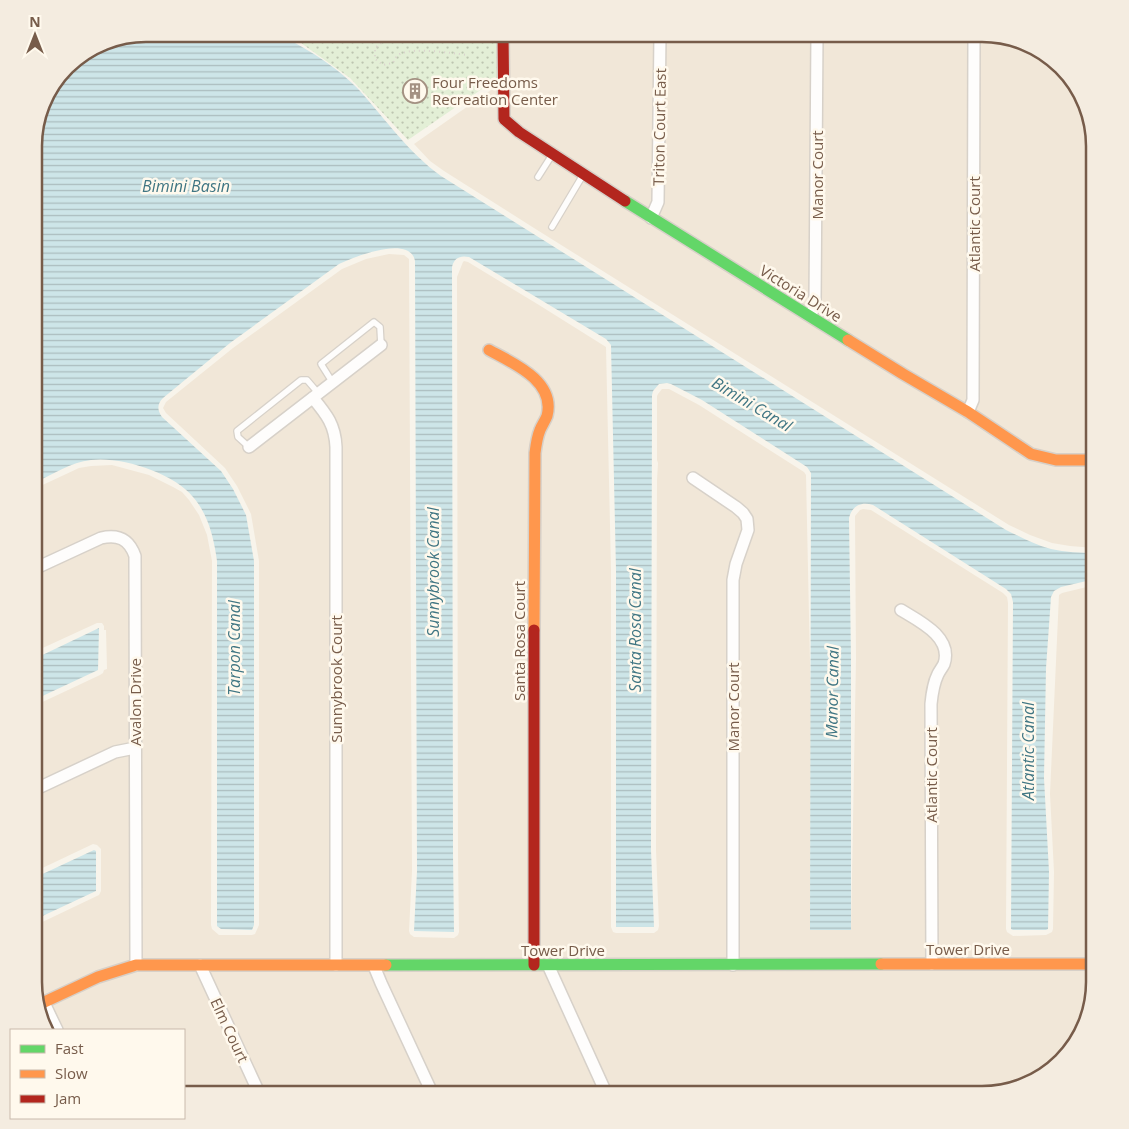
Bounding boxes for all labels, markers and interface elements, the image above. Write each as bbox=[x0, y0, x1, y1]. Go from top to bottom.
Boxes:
north arrow bbox=[10, 10, 60, 60]
text: N bbox=[29, 12, 41, 31]
street label: Triton Court East bbox=[648, 68, 670, 186]
place label: Four Freedoms Recreation Center bbox=[432, 72, 558, 109]
building icon: Four Freedoms Recreation Center bbox=[402, 78, 428, 104]
street label: Manor Court bbox=[807, 130, 827, 220]
water label: Bimini Basin bbox=[142, 175, 230, 197]
street label: Atlantic Court bbox=[964, 176, 984, 272]
street label: Victoria Drive bbox=[756, 260, 846, 326]
water label: Bimini Canal bbox=[708, 371, 797, 437]
water label: Sunnybrook Canal bbox=[422, 506, 444, 637]
water label: Santa Rosa Canal bbox=[624, 567, 646, 692]
street label: Santa Rosa Court bbox=[509, 581, 529, 701]
water label: Tarpon Canal bbox=[223, 599, 245, 696]
street label: Sunnybrook Court bbox=[326, 615, 346, 743]
water label: Manor Canal bbox=[820, 645, 844, 738]
street label: Avalon Drive bbox=[125, 658, 145, 746]
street label: Manor Court bbox=[723, 662, 743, 752]
water label: Atlantic Canal bbox=[1017, 701, 1039, 801]
street label: Atlantic Court bbox=[921, 727, 941, 823]
street label: Tower Drive bbox=[926, 939, 1010, 959]
street label: Tower Drive bbox=[521, 940, 605, 960]
street label: Elm Court bbox=[206, 994, 254, 1066]
legend bbox=[10, 1029, 185, 1119]
text: Fast bbox=[55, 1038, 84, 1058]
text: Slow bbox=[55, 1063, 88, 1083]
text: Jam bbox=[53, 1088, 81, 1108]

